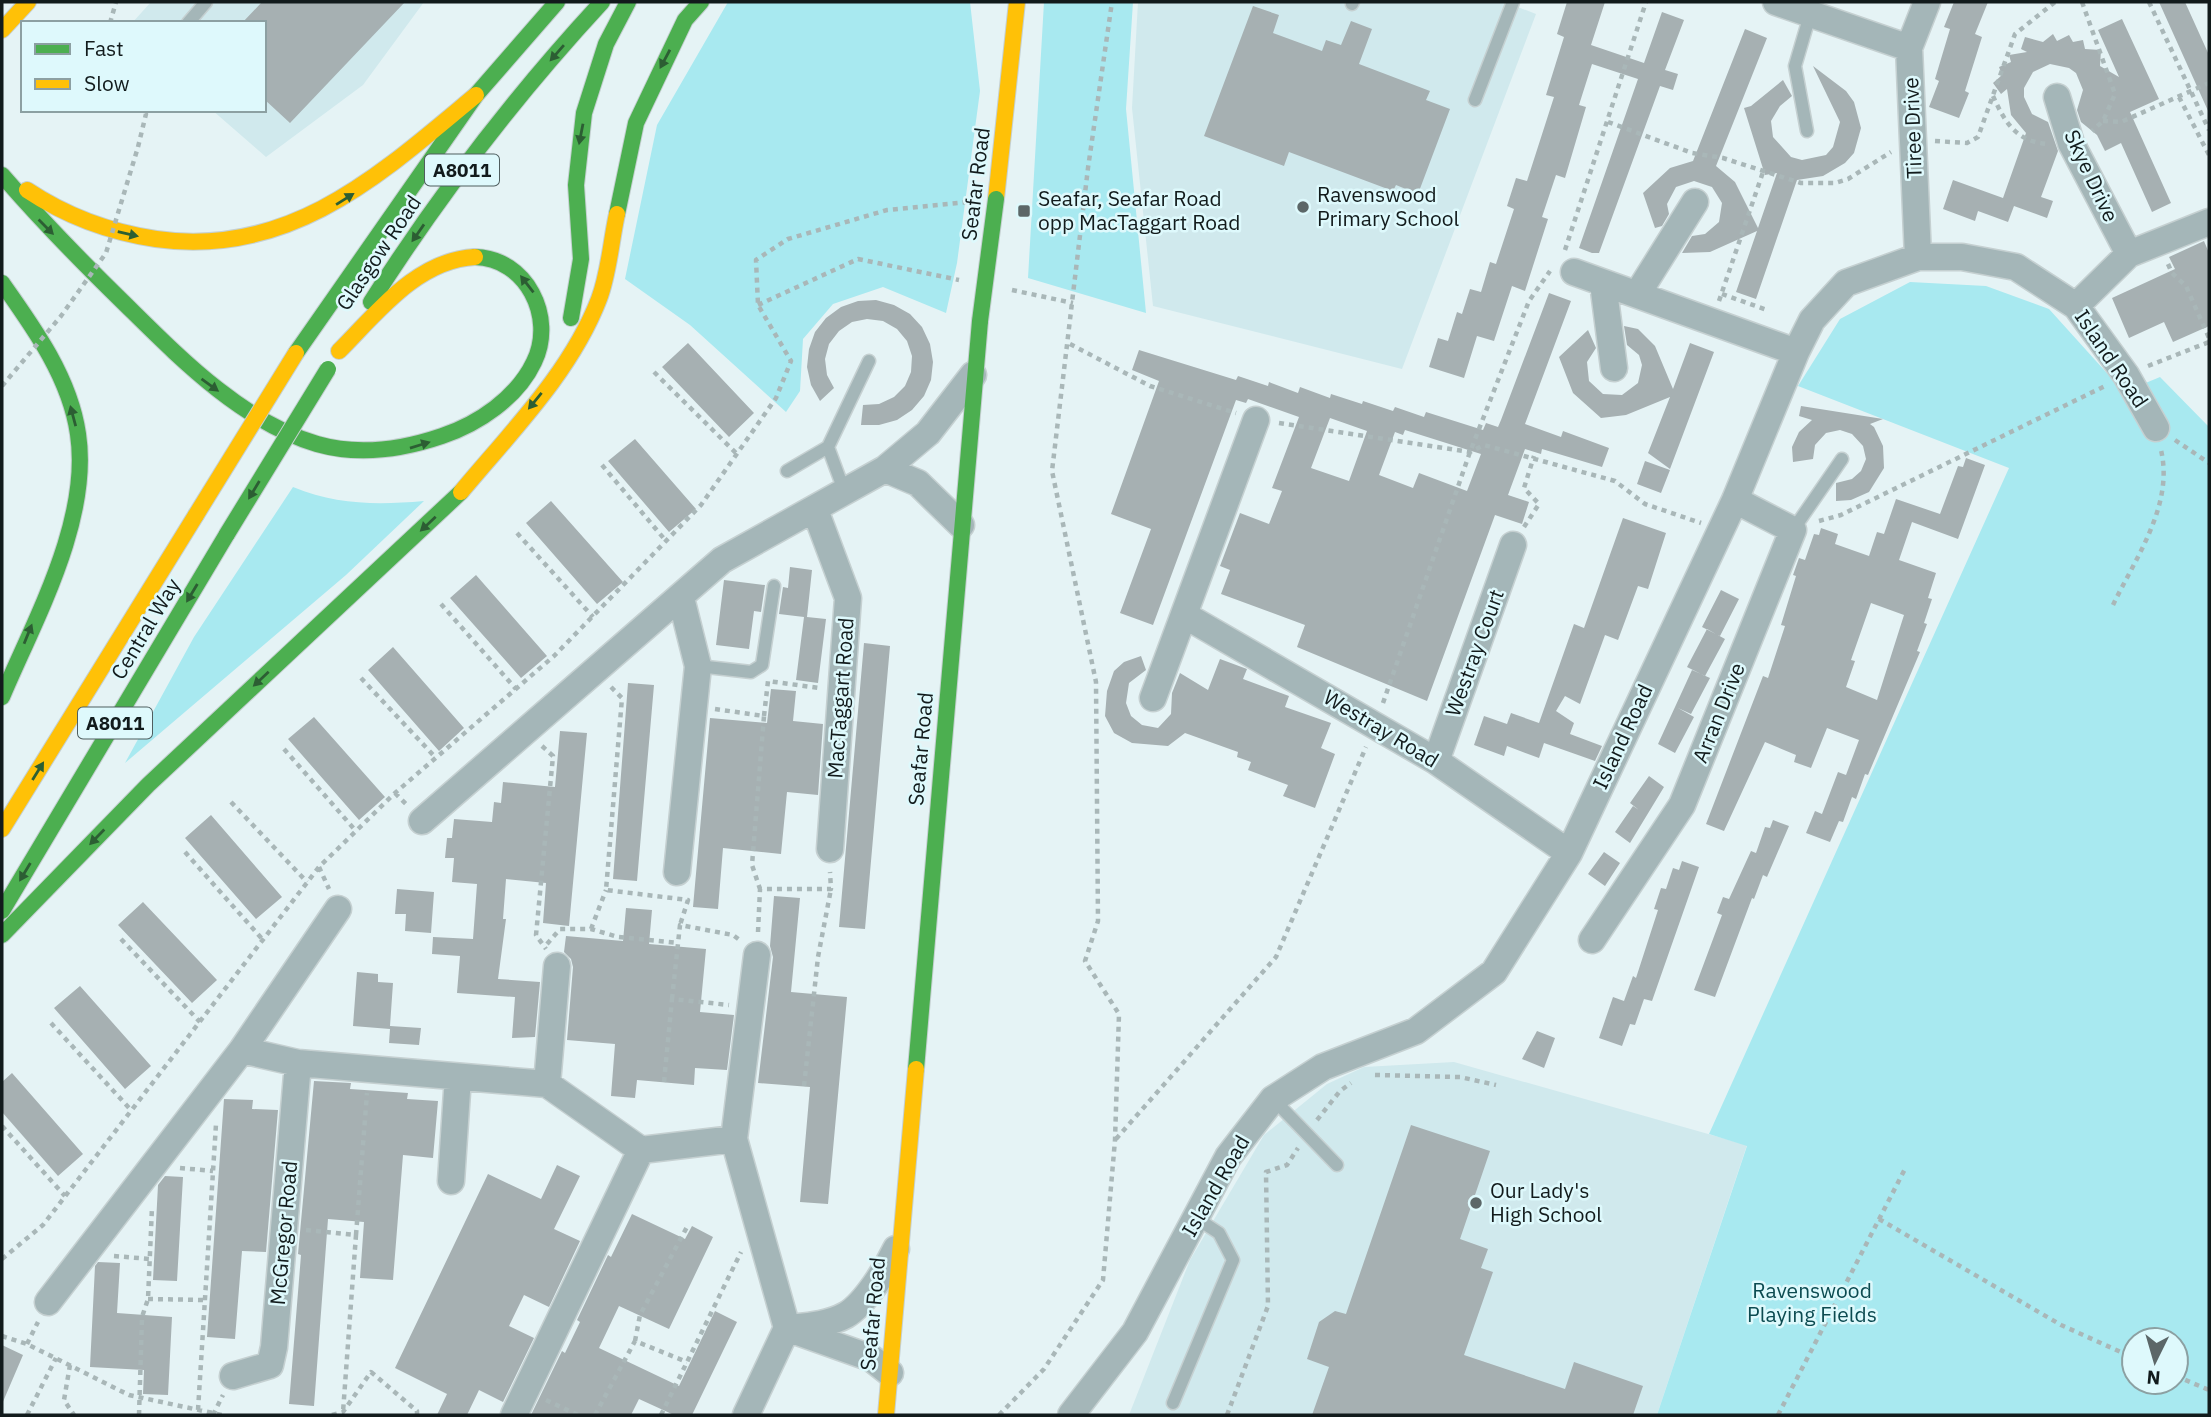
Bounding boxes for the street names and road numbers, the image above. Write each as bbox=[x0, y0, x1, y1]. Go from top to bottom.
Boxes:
street label: Tiree Drive bbox=[1896, 77, 1928, 179]
street label: Skye Drive bbox=[2058, 125, 2125, 226]
street label: Seafar Road bbox=[954, 126, 996, 242]
road number: A8011 bbox=[425, 154, 499, 186]
street label: Glasgow Road bbox=[329, 189, 427, 316]
street label: Island Road bbox=[2069, 304, 2155, 413]
street label: Central Way bbox=[104, 572, 187, 684]
street label: Westray Court bbox=[1438, 585, 1510, 720]
street label: MacTaggart Road bbox=[820, 616, 860, 779]
street label: Arran Drive bbox=[1685, 658, 1751, 767]
street label: Island Road bbox=[1586, 679, 1659, 794]
street label: Westray Road bbox=[1319, 683, 1444, 774]
street label: Seafar Road bbox=[901, 691, 939, 807]
road number: A8011 bbox=[78, 708, 152, 738]
street label: Island Road bbox=[1175, 1130, 1255, 1241]
street label: McGregor Road bbox=[263, 1159, 303, 1306]
street label: Seafar Road bbox=[853, 1256, 891, 1372]

